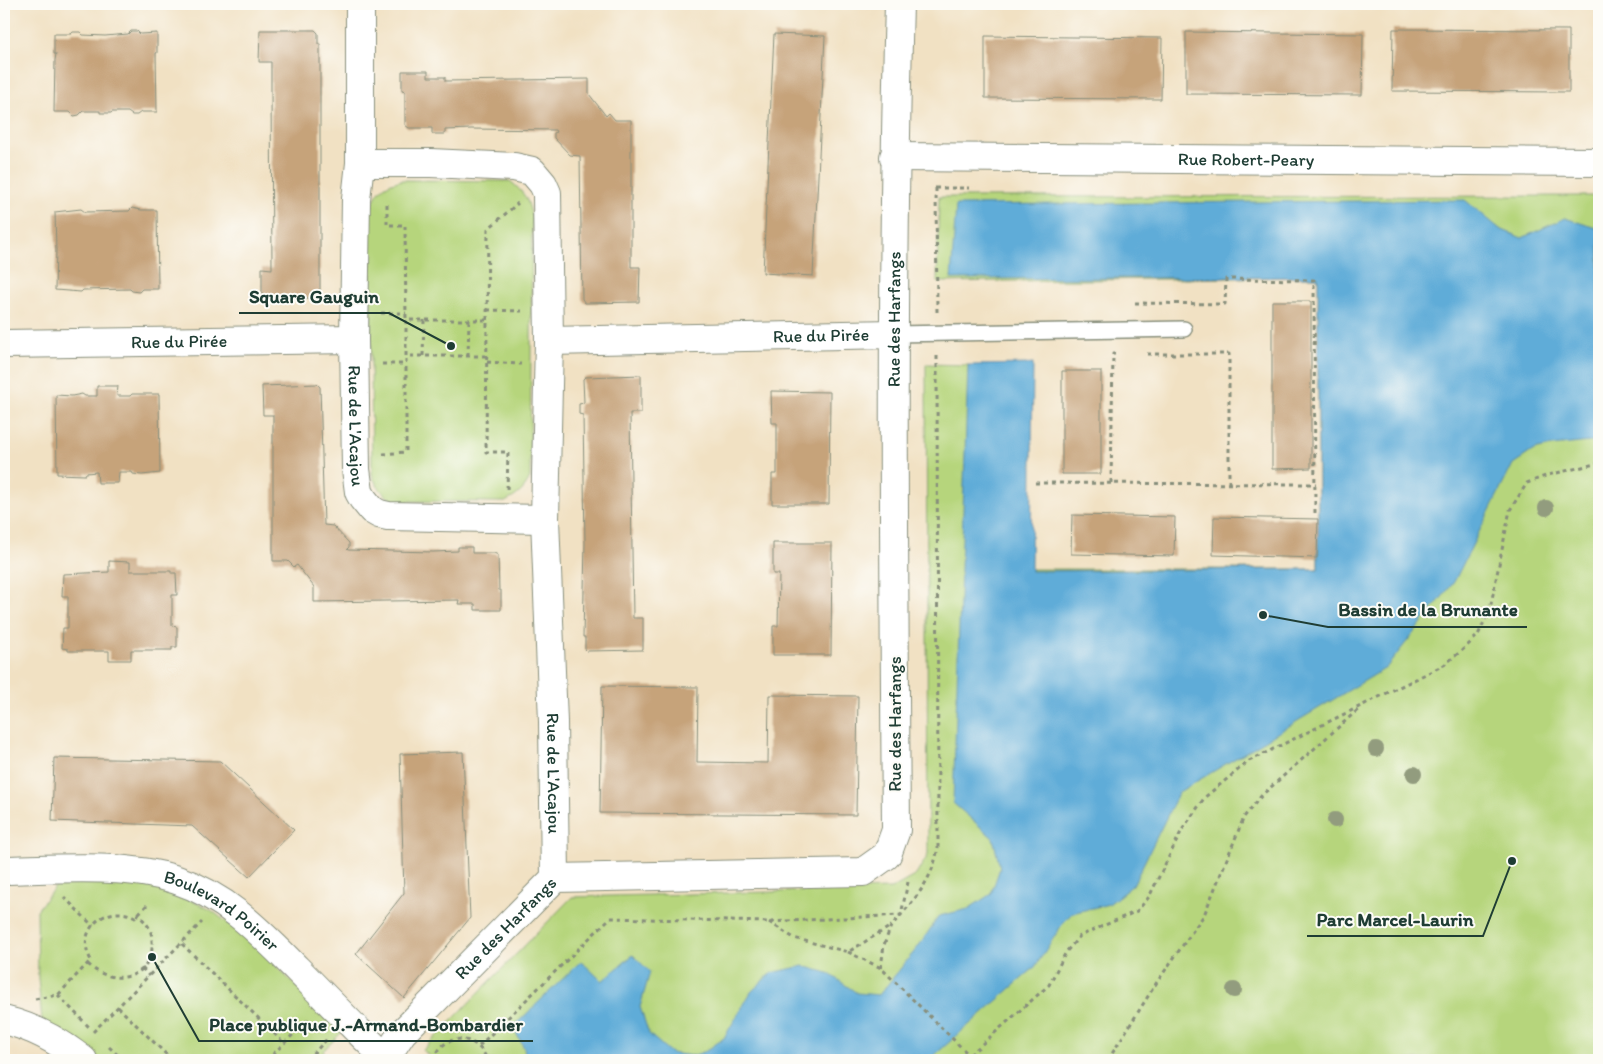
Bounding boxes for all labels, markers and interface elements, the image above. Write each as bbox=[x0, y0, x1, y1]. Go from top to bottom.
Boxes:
street label: Rue Robert-Peary bbox=[1178, 148, 1315, 171]
street label: Rue des Harfangs bbox=[883, 251, 905, 387]
callout: Square Gauguin bbox=[239, 279, 389, 313]
text: Square Gauguin bbox=[249, 285, 379, 308]
street label: Rue du Pirée bbox=[773, 324, 869, 347]
street label: Rue du Pirée bbox=[131, 330, 227, 353]
street label: Rue de L'Acajou bbox=[343, 365, 369, 488]
callout: Bassin de la Brunante bbox=[1328, 593, 1527, 627]
text: Bassin de la Brunante bbox=[1338, 598, 1518, 621]
street label: Rue des Harfangs bbox=[884, 656, 906, 792]
street label: Rue de L'Acajou bbox=[542, 712, 565, 834]
street label: Boulevard Poirier bbox=[161, 866, 284, 956]
street label: Rue des Harfangs bbox=[450, 872, 561, 984]
callout: Parc Marcel-Laurin bbox=[1307, 902, 1483, 936]
text: Parc Marcel-Laurin bbox=[1317, 908, 1474, 931]
callout: Place publique J.-Armand-Bombardier bbox=[199, 1007, 533, 1041]
text: Place publique J.-Armand-Bombardier bbox=[209, 1013, 523, 1036]

